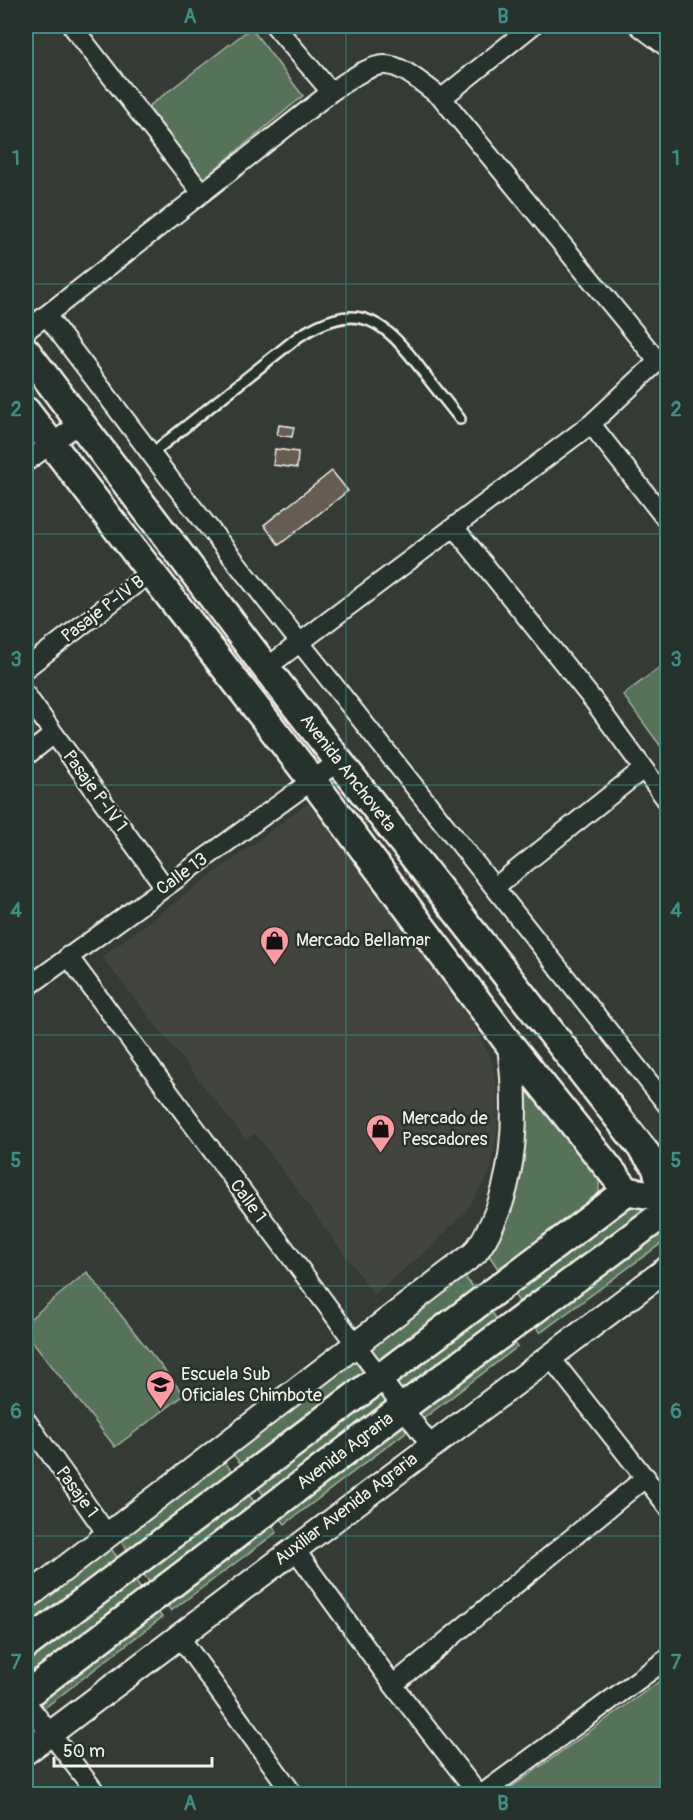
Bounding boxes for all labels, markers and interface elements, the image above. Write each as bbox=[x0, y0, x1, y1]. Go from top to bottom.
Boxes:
text: A bbox=[184, 4, 197, 29]
text: B bbox=[497, 4, 509, 29]
text: 1 bbox=[12, 146, 20, 171]
text: 1 bbox=[672, 146, 680, 171]
text: 2 bbox=[10, 397, 22, 422]
text: 2 bbox=[670, 397, 682, 422]
street label: Pasaje P-IV B bbox=[57, 570, 149, 648]
text: 3 bbox=[10, 647, 22, 672]
text: 3 bbox=[670, 647, 682, 672]
street label: Avenida Anchoveta bbox=[295, 709, 401, 837]
street label: Pasaje P-IV 1 bbox=[58, 746, 132, 836]
street label: Calle 13 bbox=[152, 848, 212, 900]
text: 4 bbox=[10, 898, 22, 923]
text: 4 bbox=[670, 898, 682, 923]
shop icon: Mercado Bellamar bbox=[259, 924, 291, 966]
place label: Mercado Bellamar bbox=[296, 929, 431, 952]
place label: Mercado de Pescadores bbox=[402, 1107, 488, 1151]
shop icon: Mercado de Pescadores bbox=[365, 1112, 397, 1154]
text: 5 bbox=[11, 1148, 22, 1173]
text: 5 bbox=[671, 1148, 682, 1173]
street label: Calle 1 bbox=[225, 1175, 271, 1227]
place label: Escuela Sub Oficiales Chimbote bbox=[181, 1363, 322, 1407]
school or university icon: Escuela Sub Oficiales Chimbote bbox=[144, 1368, 176, 1410]
text: 6 bbox=[10, 1399, 22, 1424]
text: 6 bbox=[670, 1399, 682, 1424]
street label: Avenida Agraria bbox=[292, 1407, 398, 1495]
street label: Auxiliar Avenida Agraria bbox=[270, 1448, 422, 1570]
street label: Pasaje 1 bbox=[51, 1462, 103, 1522]
text: 7 bbox=[11, 1650, 22, 1675]
text: 7 bbox=[671, 1650, 682, 1675]
scale bar bbox=[54, 1730, 212, 1768]
text: 50 m bbox=[63, 1740, 105, 1763]
text: A bbox=[184, 1791, 197, 1816]
text: B bbox=[497, 1791, 509, 1816]

